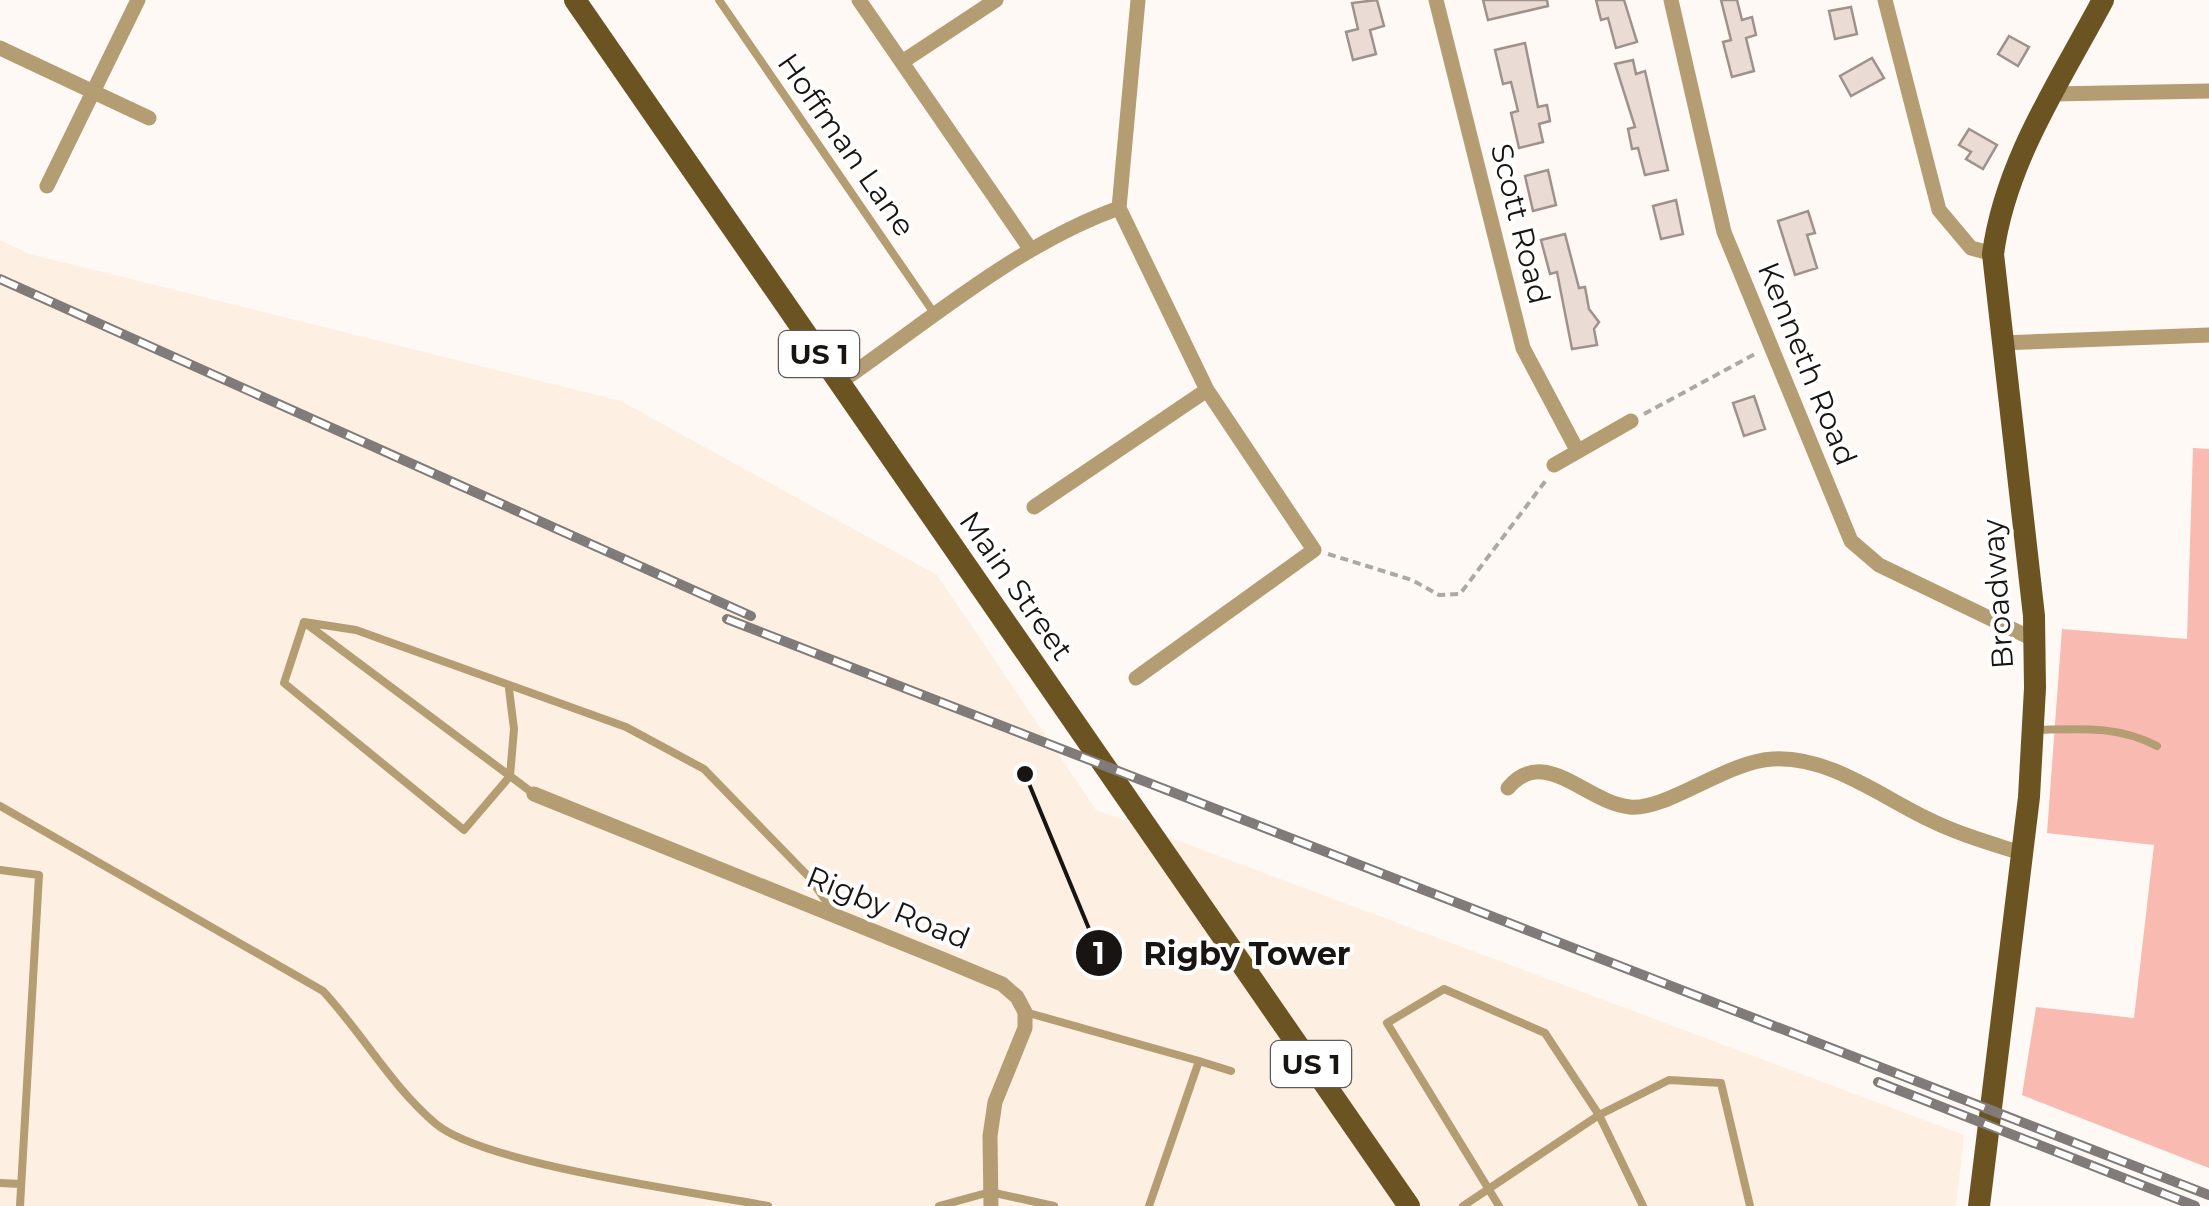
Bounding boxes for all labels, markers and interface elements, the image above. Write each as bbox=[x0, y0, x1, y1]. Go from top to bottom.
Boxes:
street label: Hoffman Lane bbox=[770, 46, 923, 243]
street label: Scott Road bbox=[1483, 140, 1558, 308]
street label: Kenneth Road bbox=[1750, 257, 1865, 471]
road number: US 1 bbox=[779, 331, 859, 377]
street label: Main Street bbox=[952, 504, 1081, 667]
street label: Broadway bbox=[1974, 517, 2021, 670]
street label: Rigby Road bbox=[801, 858, 975, 957]
callout: Rigby Tower bbox=[1074, 922, 1371, 984]
text: Rigby Tower bbox=[1143, 934, 1351, 973]
text: 1 bbox=[1093, 935, 1105, 972]
road number: US 1 bbox=[1271, 1041, 1351, 1087]

